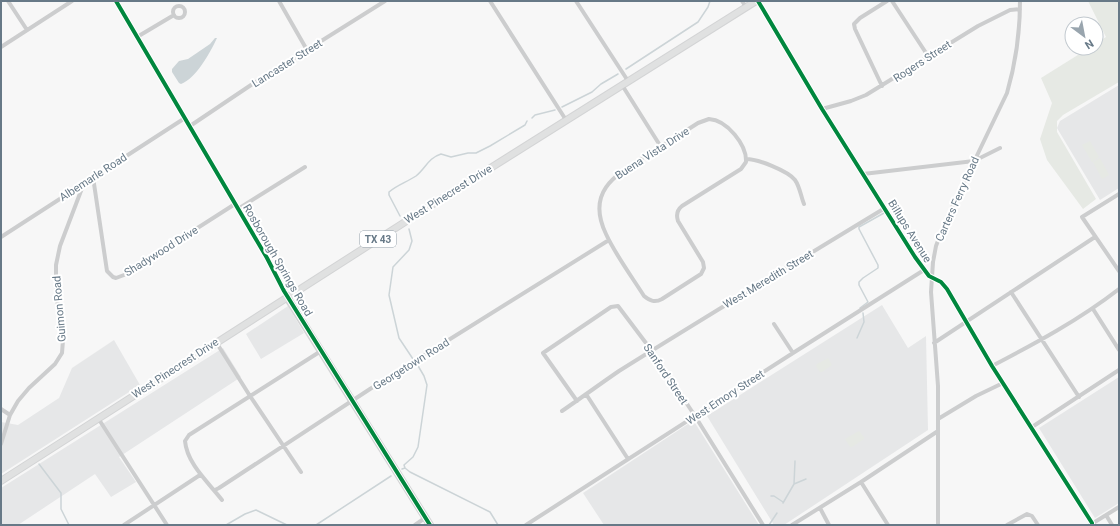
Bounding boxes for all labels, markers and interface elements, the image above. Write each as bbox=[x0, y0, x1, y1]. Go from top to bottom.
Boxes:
north arrow bbox=[1064, 16, 1104, 56]
street label: Lancaster Street bbox=[250, 36, 325, 90]
text: N bbox=[1082, 36, 1096, 52]
street label: Rogers Street bbox=[891, 38, 954, 85]
street label: Buena Vista Drive bbox=[613, 124, 692, 182]
street label: Albemarle Road bbox=[57, 151, 129, 204]
street label: Carters Ferry Road bbox=[933, 155, 982, 244]
street label: West Pinecrest Drive bbox=[402, 162, 495, 227]
street label: Billups Avenue bbox=[885, 198, 934, 265]
street label: Rosborough Springs Road bbox=[240, 202, 315, 319]
street label: Shadywood Drive bbox=[122, 223, 201, 279]
road number: TX 43 bbox=[360, 231, 396, 247]
street label: West Meredith Street bbox=[721, 247, 816, 311]
street label: Guimon Road bbox=[50, 275, 69, 342]
street label: West Pinecrest Drive bbox=[129, 335, 221, 401]
street label: Georgetown Road bbox=[371, 336, 452, 393]
street label: Sanford Street bbox=[641, 342, 691, 407]
street label: West Emory Street bbox=[684, 367, 767, 427]

